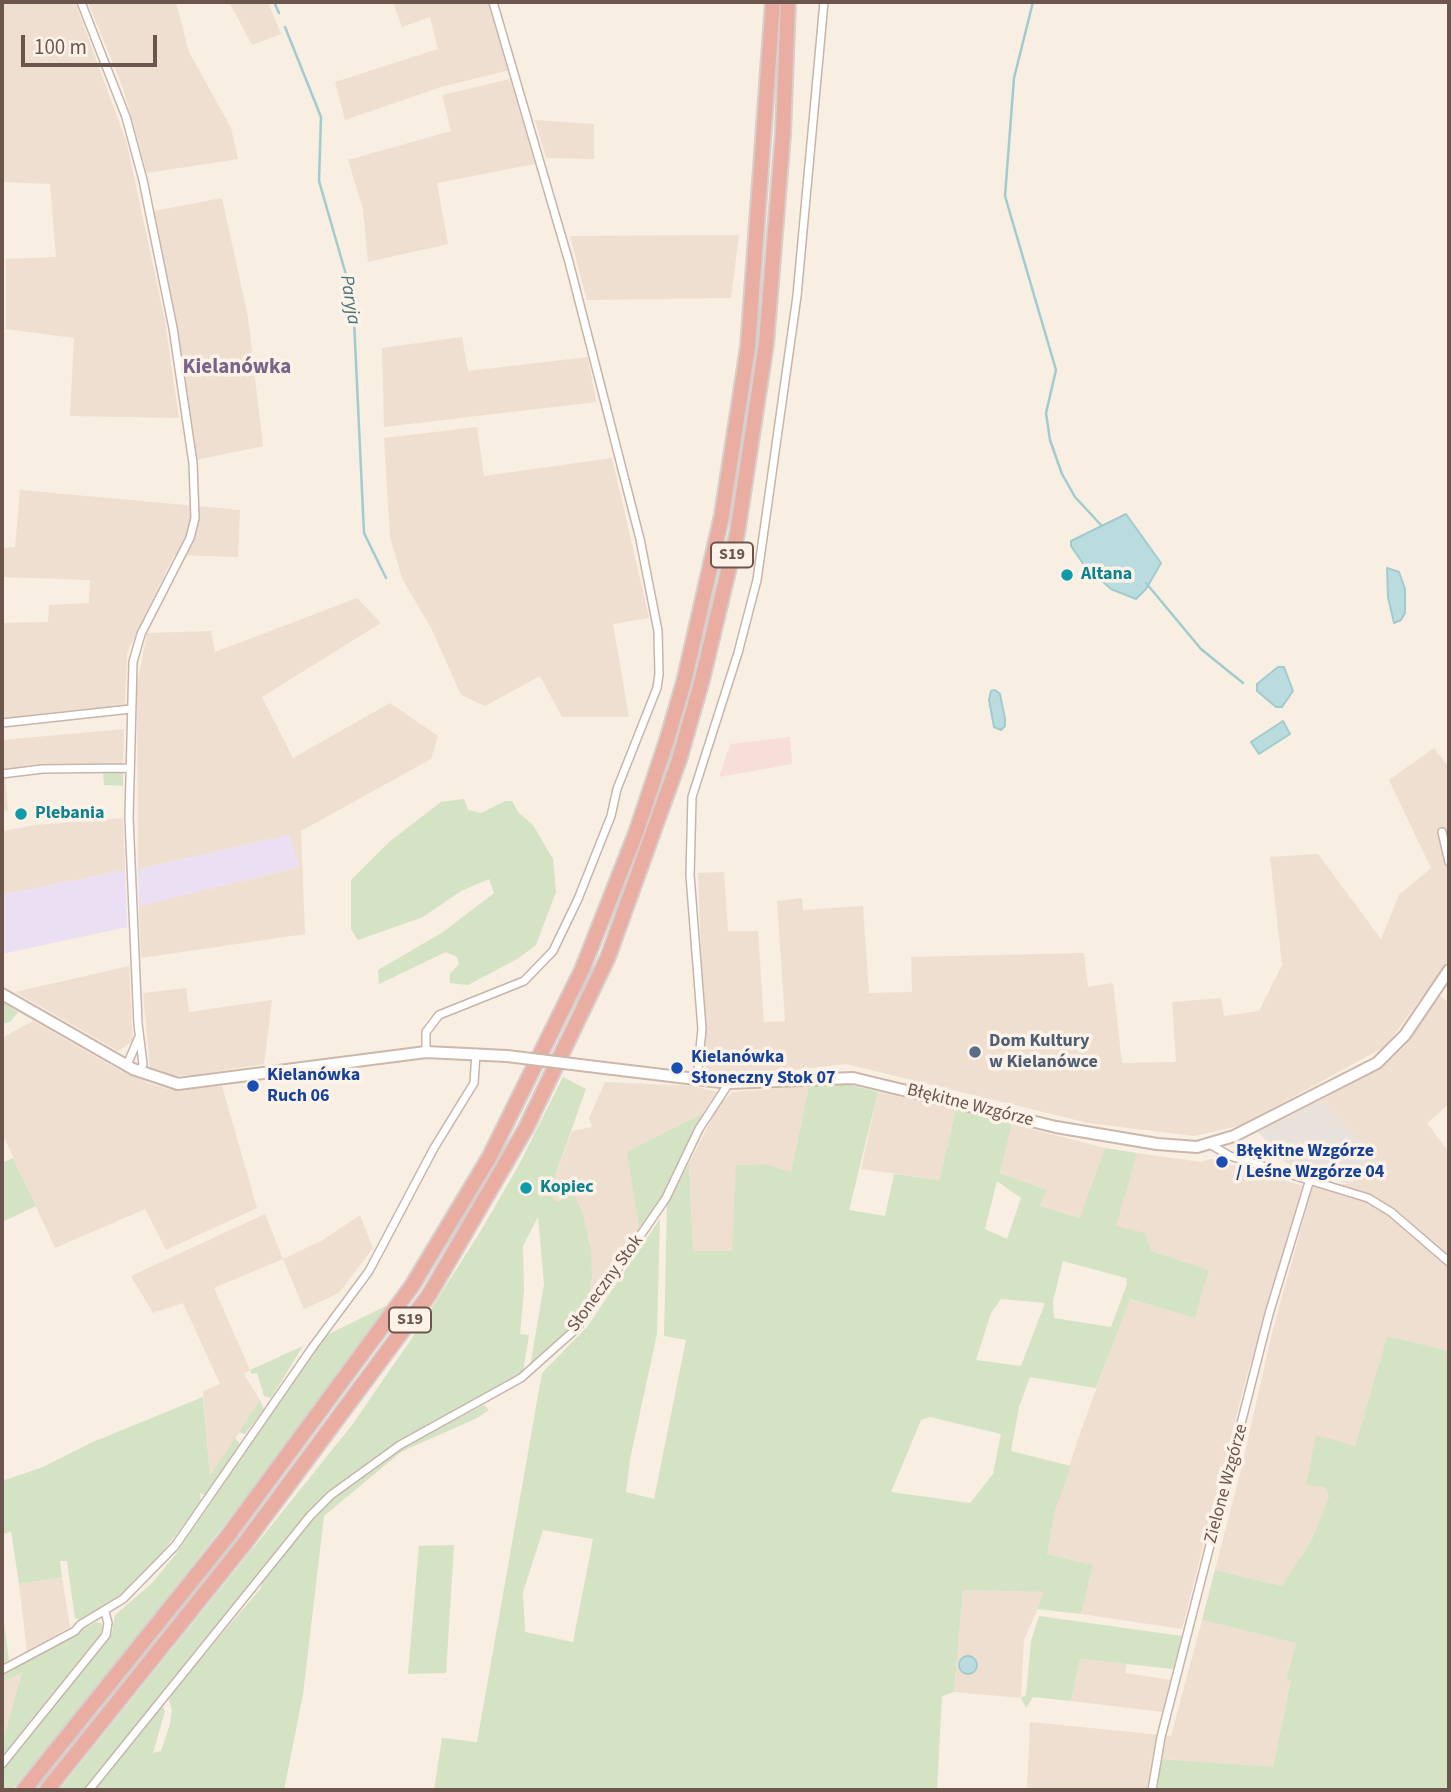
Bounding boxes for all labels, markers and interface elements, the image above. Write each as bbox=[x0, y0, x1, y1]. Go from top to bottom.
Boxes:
scale bar bbox=[24, 21, 161, 65]
text: 100 m bbox=[34, 32, 87, 62]
water label: Paryja bbox=[334, 274, 364, 326]
district label: Kielanówka bbox=[183, 355, 291, 381]
road number: S19 bbox=[711, 542, 753, 568]
place label: Altana bbox=[1081, 564, 1132, 586]
marker: Altana bbox=[1059, 567, 1075, 583]
place label: Plebania bbox=[35, 803, 105, 825]
marker: Plebania bbox=[13, 806, 29, 822]
place label: Dom Kultury w Kielanówce bbox=[989, 1031, 1098, 1074]
marker: Dom Kultury w Kielanówce bbox=[967, 1044, 983, 1060]
place label: Kielanówka Słoneczny Stok 07 bbox=[691, 1047, 836, 1090]
marker: Kielanówka Słoneczny Stok 07 bbox=[669, 1060, 685, 1076]
place label: Kielanówka Ruch 06 bbox=[267, 1065, 360, 1108]
marker: Kielanówka Ruch 06 bbox=[245, 1078, 261, 1094]
street label: Błękitne Wzgórze bbox=[905, 1080, 1035, 1132]
place label: Błękitne Wzgórze / Leśne Wzgórze 04 bbox=[1236, 1141, 1384, 1184]
marker: Błękitne Wzgórze / Leśne Wzgórze 04 bbox=[1214, 1154, 1230, 1170]
place label: Kopiec bbox=[540, 1177, 594, 1199]
marker: Kopiec bbox=[518, 1180, 534, 1196]
street label: Słoneczny Stok bbox=[563, 1231, 649, 1337]
road number: S19 bbox=[389, 1308, 431, 1332]
street label: Zielone Wzgórze bbox=[1201, 1422, 1253, 1546]

